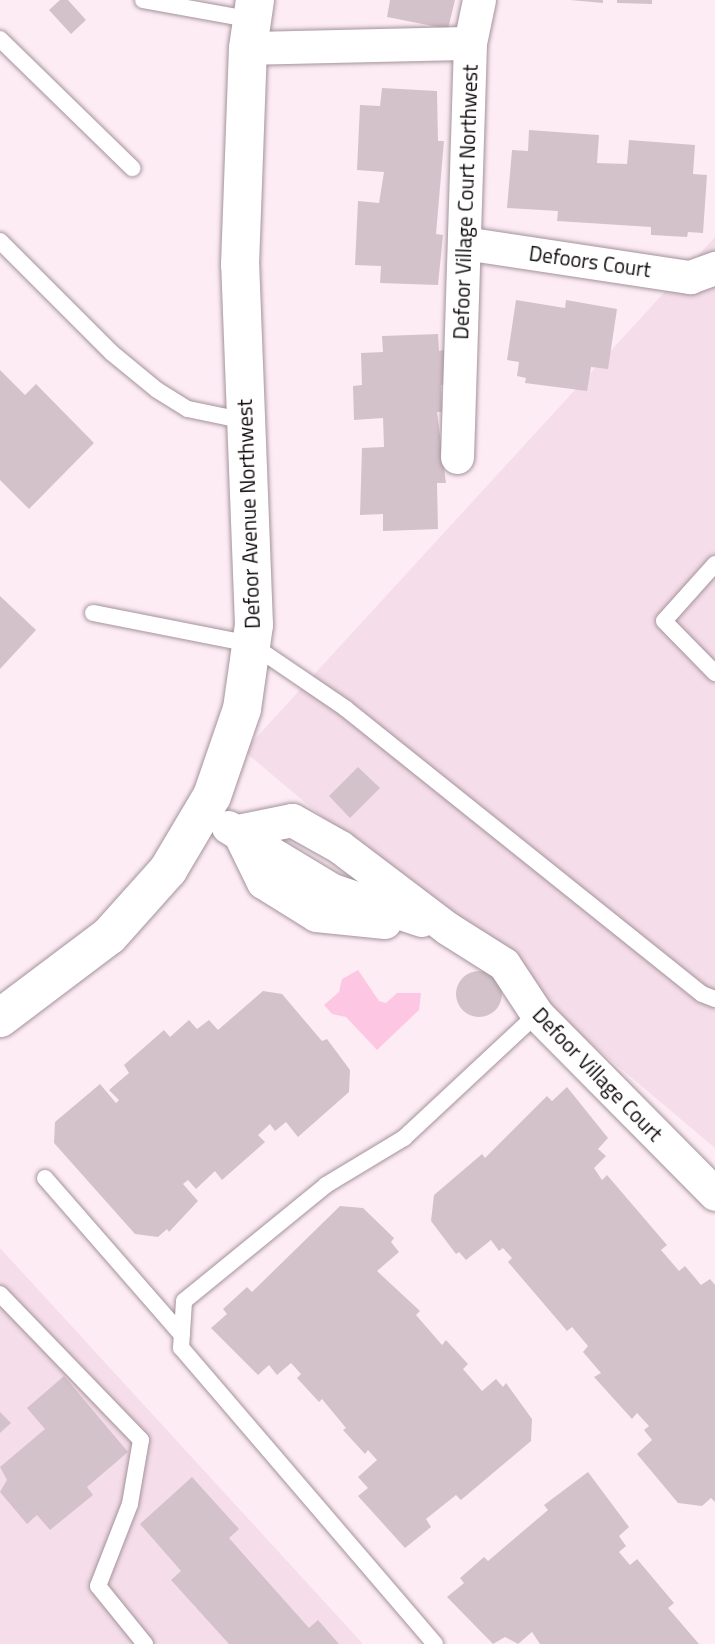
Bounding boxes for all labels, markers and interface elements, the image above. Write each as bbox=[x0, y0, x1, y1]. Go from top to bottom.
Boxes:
street label: Defoor Village Court Northwest bbox=[448, 64, 482, 340]
street label: Defoors Court bbox=[527, 240, 653, 282]
street label: Defoor Avenue Northwest bbox=[231, 399, 265, 629]
street label: Defoor Village Court bbox=[528, 1002, 668, 1146]

